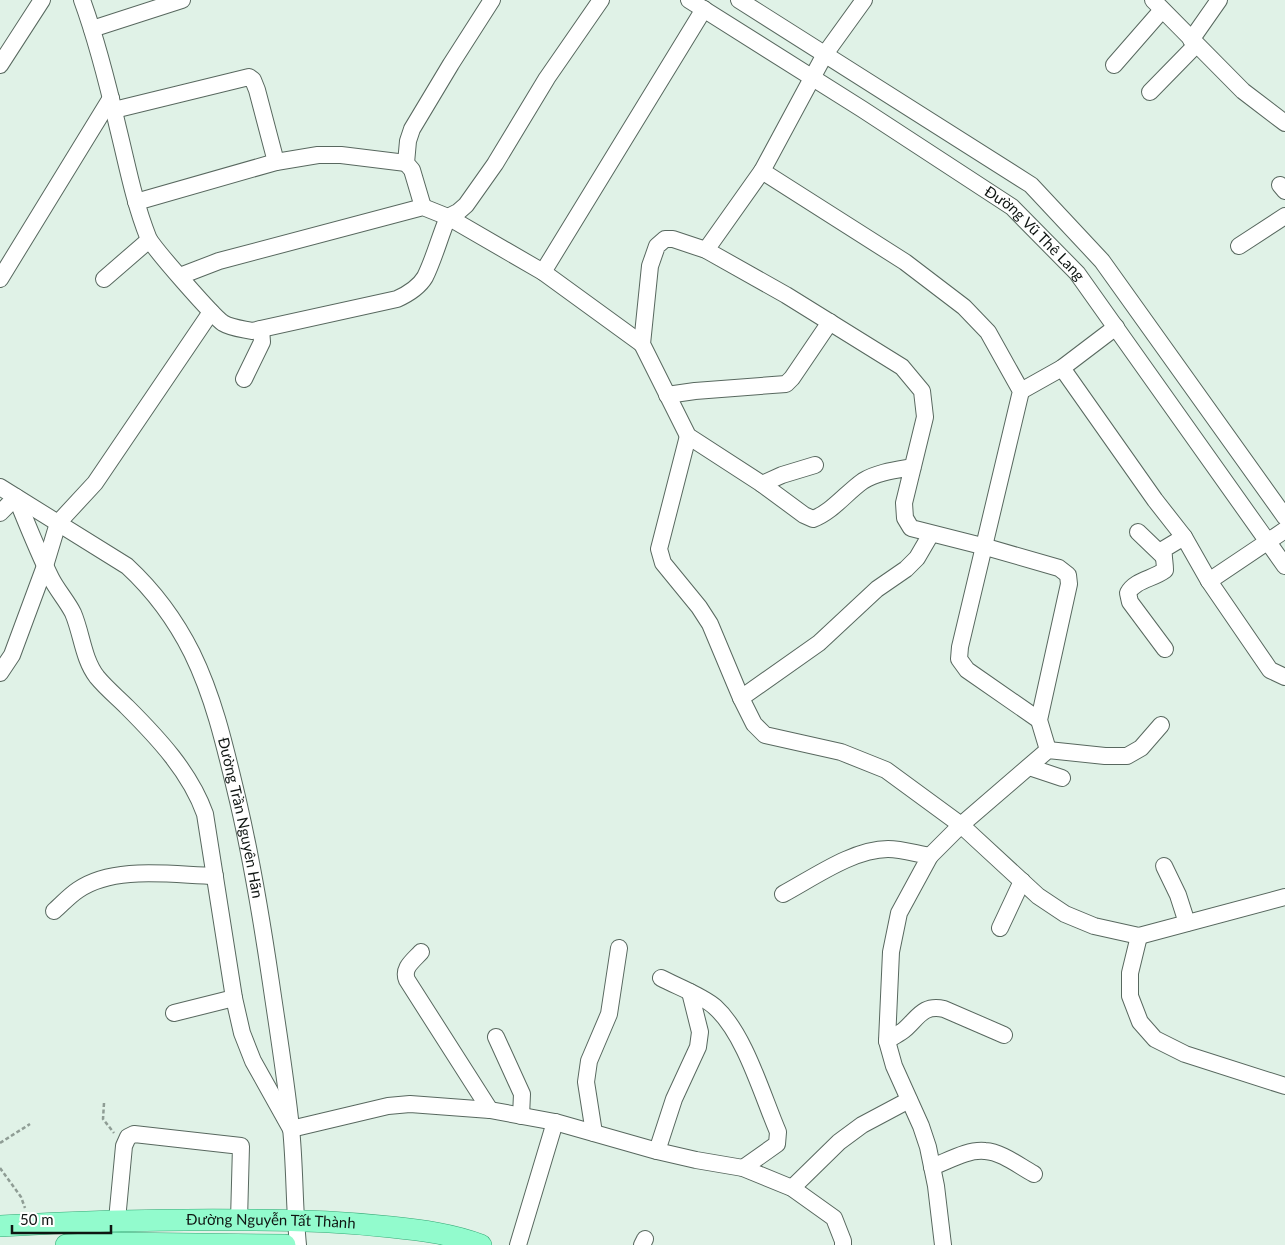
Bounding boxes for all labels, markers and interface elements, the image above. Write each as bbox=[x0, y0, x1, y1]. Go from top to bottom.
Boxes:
street label: Đường Vũ Thê Lang bbox=[982, 182, 1089, 284]
street label: Đường Trần Nguyên Hãn bbox=[215, 735, 267, 899]
scale bar bbox=[12, 1202, 111, 1234]
text: 50 m bbox=[20, 1210, 54, 1228]
street label: Đường Nguyễn Tất Thành bbox=[186, 1210, 356, 1232]

